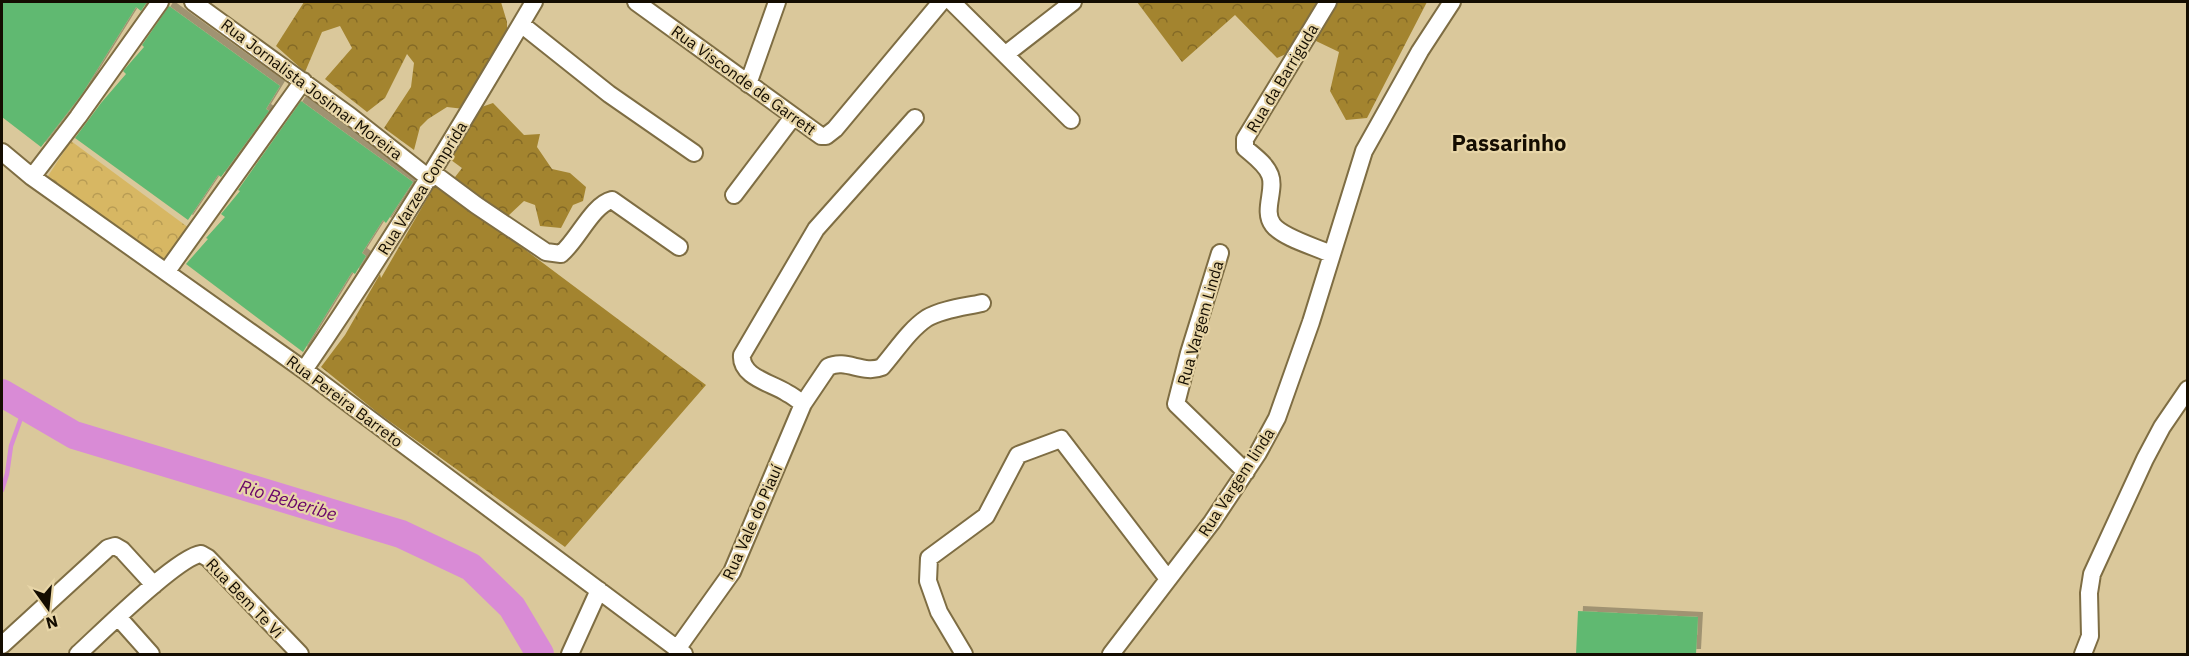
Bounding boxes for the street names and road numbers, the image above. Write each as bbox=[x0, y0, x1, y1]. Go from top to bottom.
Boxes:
street label: Rua Jornalista Josimar Moreira bbox=[217, 14, 407, 164]
street label: Rua da Barriguda bbox=[1242, 20, 1323, 136]
street label: Rua Visconde de Garrett bbox=[668, 21, 820, 139]
street label: Rua Varzea Comprida bbox=[373, 117, 471, 258]
street label: Rua Vargem Linda bbox=[1173, 258, 1227, 388]
street label: Rua Pereira Barreto bbox=[283, 351, 407, 451]
street label: Rua Vargem linda bbox=[1194, 424, 1279, 540]
street label: Rua Vale do Piauí bbox=[718, 461, 786, 583]
street label: Rua Bem Te Vi bbox=[202, 554, 288, 642]

